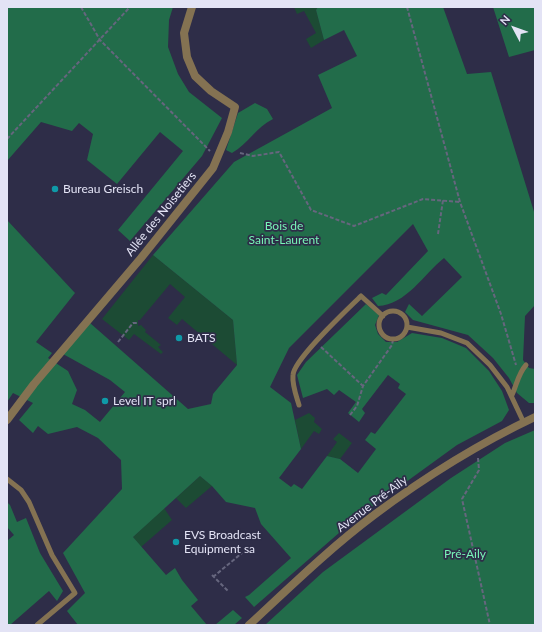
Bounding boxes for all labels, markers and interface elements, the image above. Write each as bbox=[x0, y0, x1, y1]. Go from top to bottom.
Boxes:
north arrow bbox=[494, 8, 534, 48]
text: N bbox=[497, 12, 512, 27]
street label: Allée des Noisetiers bbox=[123, 169, 199, 259]
place label: Bureau Greisch bbox=[63, 182, 143, 196]
marker: Bureau Greisch bbox=[50, 184, 60, 194]
park label: Bois de Saint-Laurent bbox=[249, 219, 319, 247]
place label: BATS bbox=[187, 331, 215, 345]
marker: BATS bbox=[174, 333, 184, 343]
place label: Level IT sprl bbox=[113, 394, 176, 408]
marker: Level IT sprl bbox=[100, 396, 110, 406]
street label: Avenue Pré-Aily bbox=[334, 473, 410, 535]
place label: EVS Broadcast Equipment sa bbox=[184, 528, 261, 556]
marker: EVS Broadcast Equipment sa bbox=[171, 537, 181, 547]
park label: Pré-Aily bbox=[444, 547, 486, 561]

